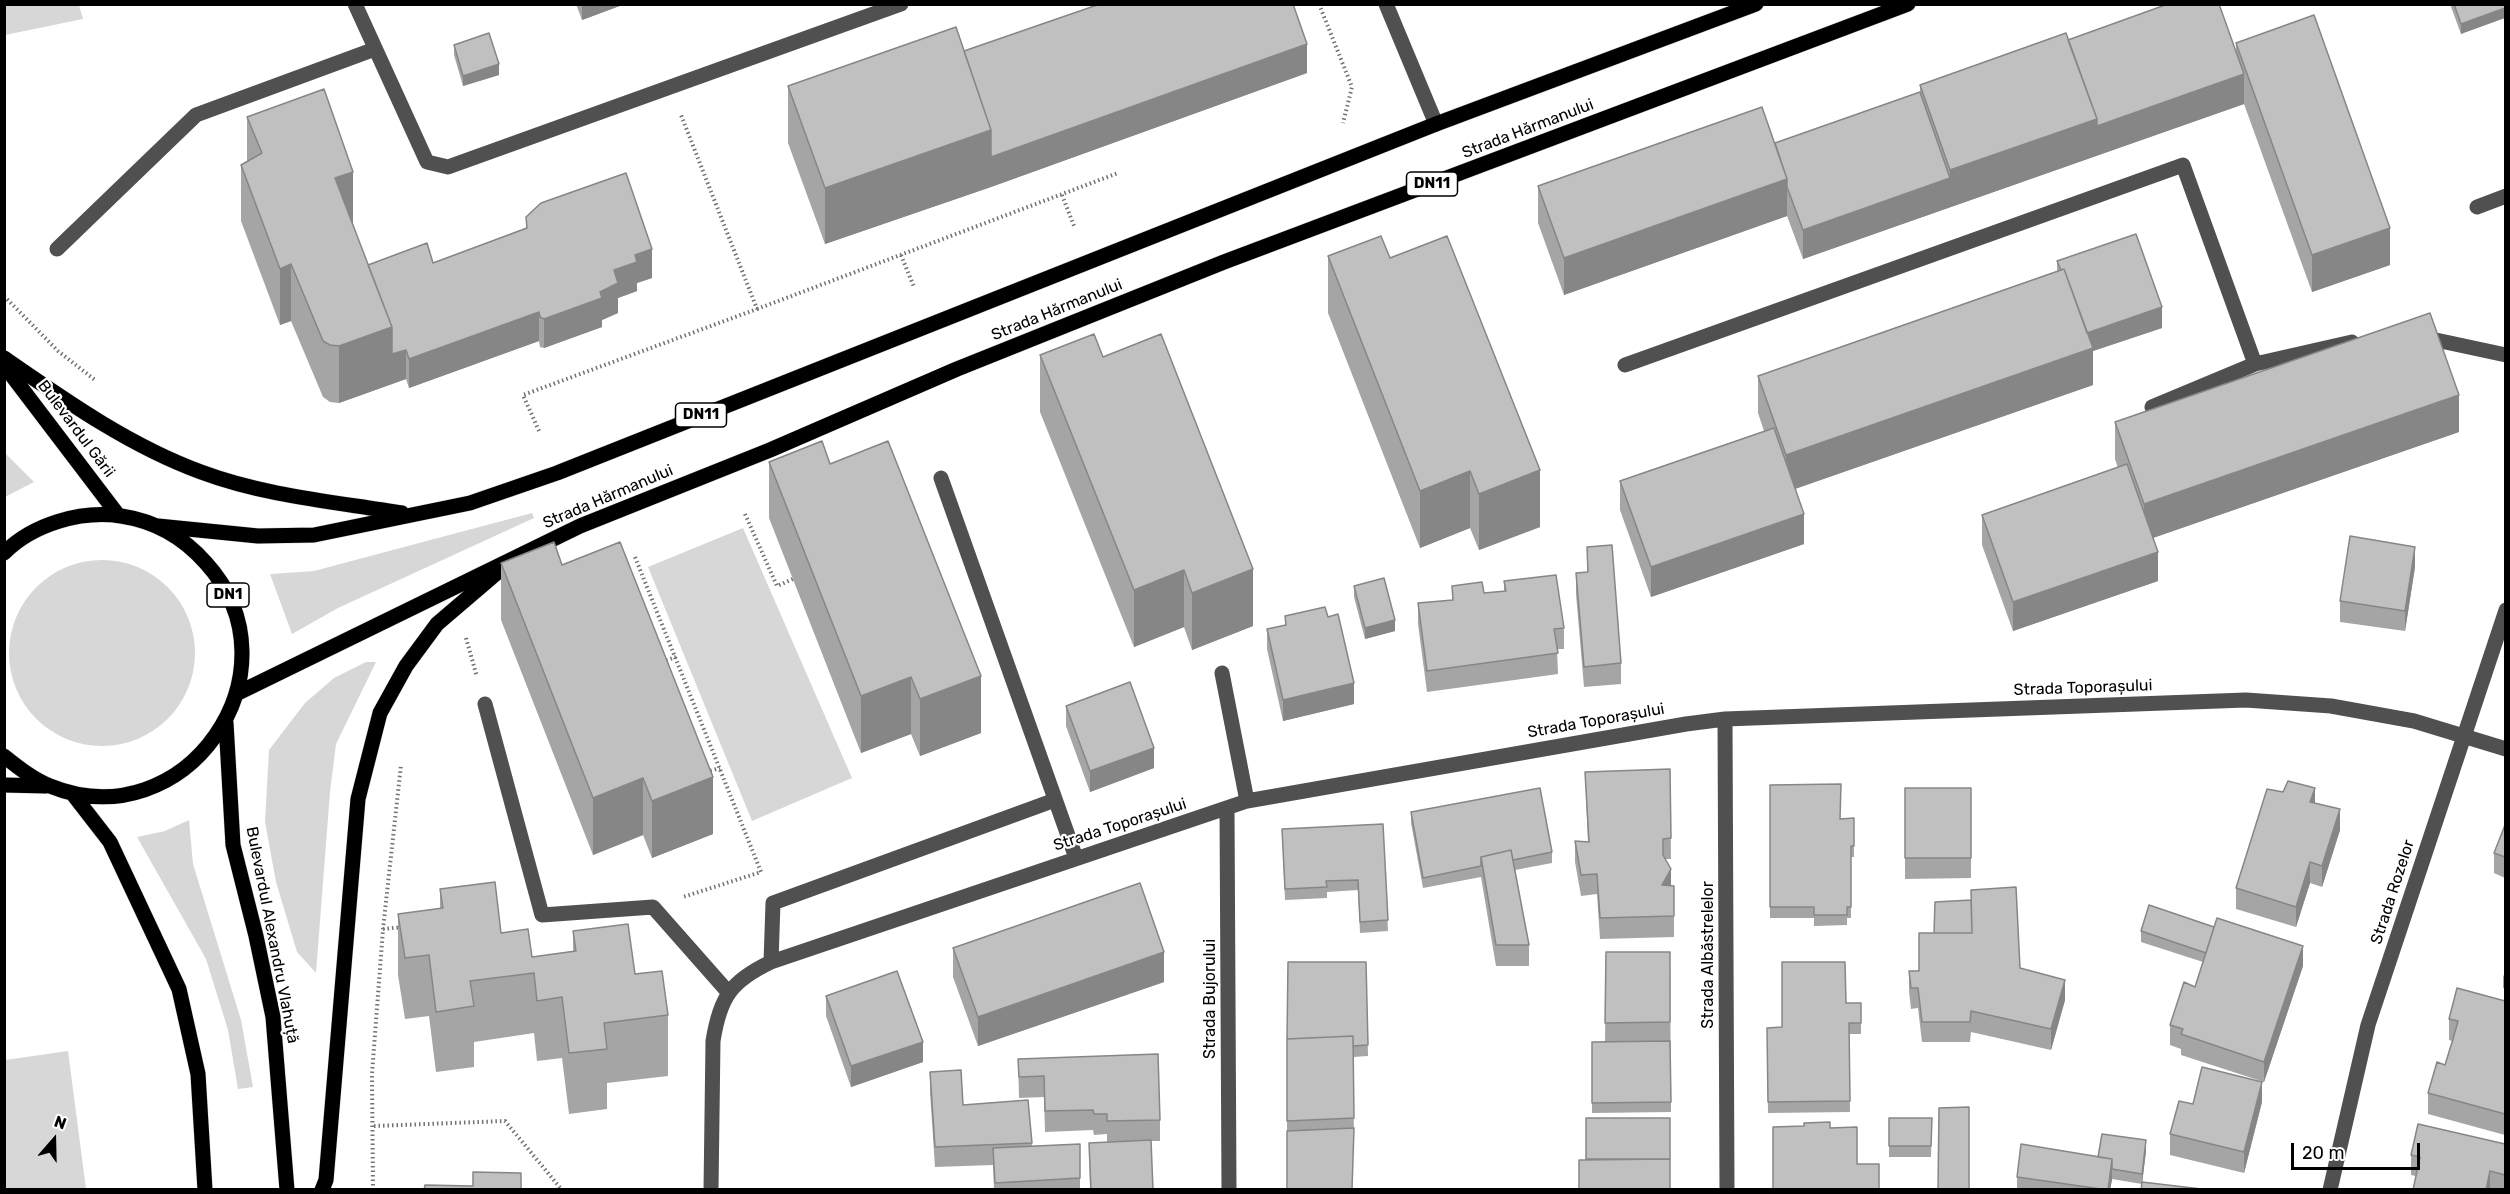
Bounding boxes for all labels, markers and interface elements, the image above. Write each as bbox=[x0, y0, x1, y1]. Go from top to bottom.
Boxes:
street label: Strada Hărmanului bbox=[1460, 95, 1596, 163]
road number: DN11 bbox=[1406, 172, 1458, 196]
street label: Strada Hărmanului bbox=[989, 275, 1125, 345]
street label: Bulevardul Gării bbox=[33, 377, 119, 481]
road number: DN11 bbox=[676, 403, 726, 427]
street label: Strada Hărmanului bbox=[540, 461, 676, 533]
road number: DN1 bbox=[207, 583, 249, 607]
street label: Strada Toporașului bbox=[2013, 676, 2153, 700]
street label: Strada Toporașului bbox=[1526, 699, 1666, 743]
street label: Strada Toporașului bbox=[1051, 794, 1189, 856]
street label: Bulevardul Alexandru Vlahuță bbox=[242, 825, 302, 1045]
street label: Strada Rozelor bbox=[2367, 837, 2419, 947]
street label: Strada Albăstrelelor bbox=[1698, 881, 1718, 1029]
street label: Strada Bujorului bbox=[1200, 939, 1220, 1059]
north arrow bbox=[24, 1110, 84, 1170]
text: N bbox=[52, 1112, 69, 1134]
scale bar bbox=[2294, 1131, 2423, 1169]
text: 20 m bbox=[2302, 1142, 2344, 1164]

